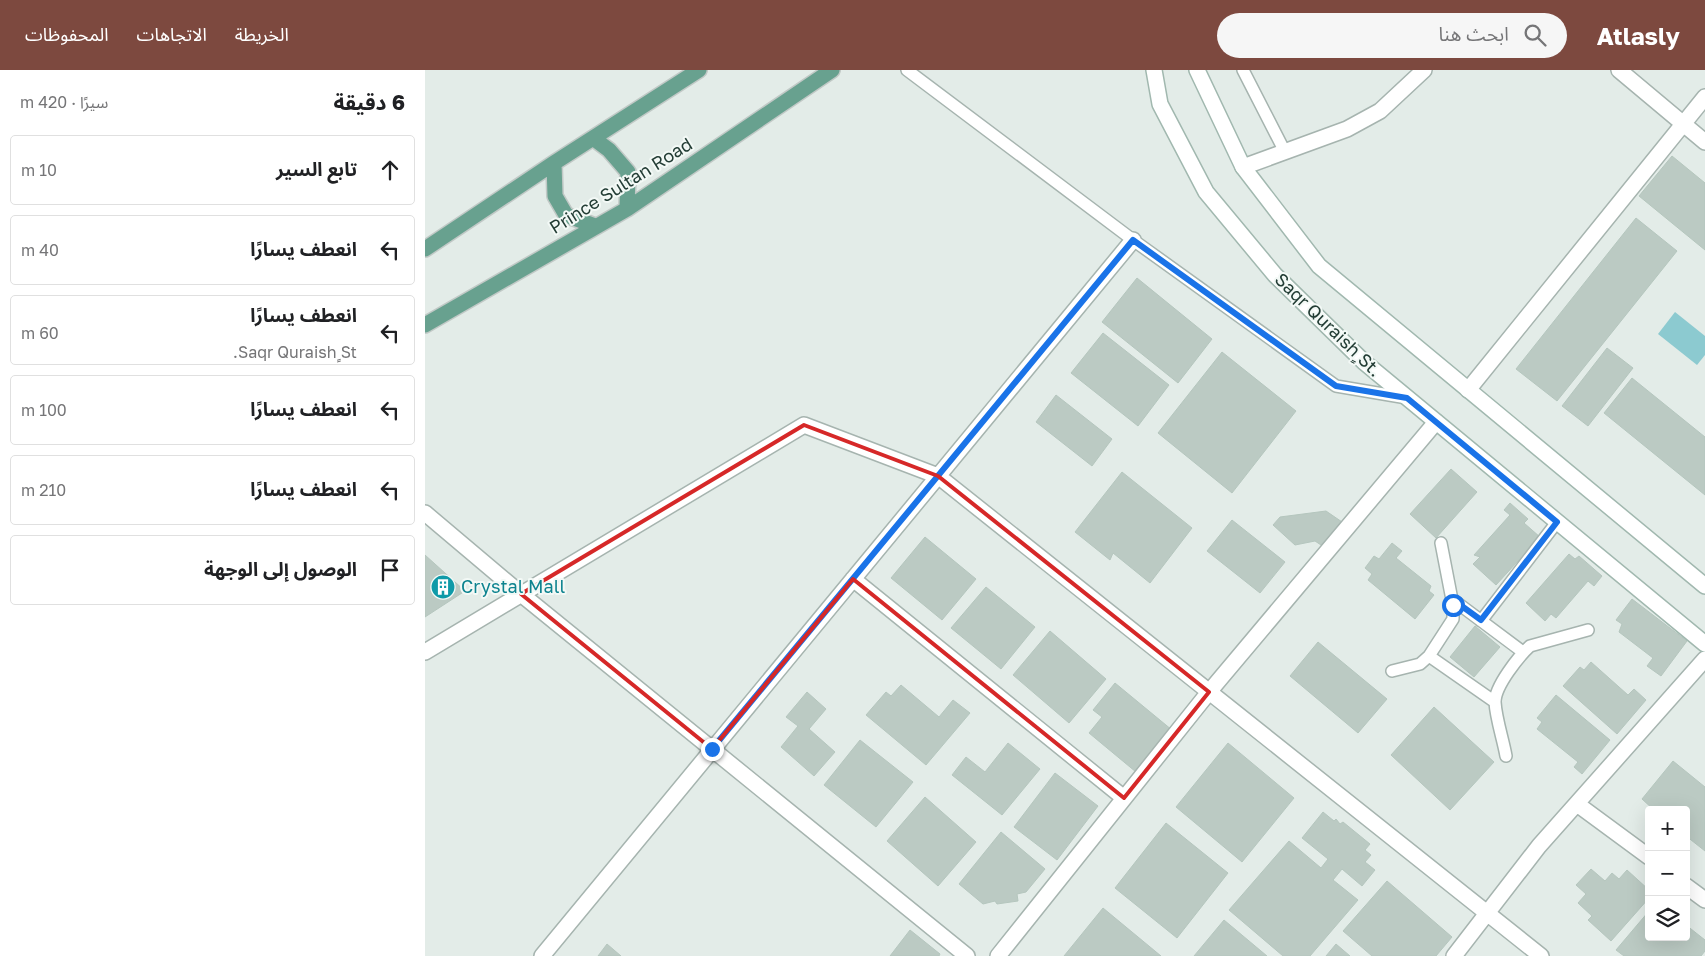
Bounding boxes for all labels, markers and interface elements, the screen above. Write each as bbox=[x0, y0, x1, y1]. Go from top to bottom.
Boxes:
search box bbox=[1217, 13, 1567, 58]
icon: search bbox=[1521, 21, 1549, 49]
text: Atlasly bbox=[1597, 21, 1680, 50]
text: ابحث هنا bbox=[1439, 22, 1509, 45]
text: المحفوظات bbox=[25, 23, 109, 45]
text: الاتجاهات bbox=[137, 23, 207, 45]
text: الخريطة bbox=[235, 23, 289, 45]
text: 6 دقيقة bbox=[334, 89, 405, 115]
text: سيرًا · 420 m bbox=[20, 92, 108, 112]
street label: Prince Sultan Road bbox=[545, 132, 696, 238]
icon: ahead bbox=[376, 156, 404, 184]
text: تابع السير bbox=[276, 157, 357, 180]
text: 10 m bbox=[21, 160, 57, 180]
icon: left bbox=[376, 236, 404, 264]
text: انعطف يسارًا bbox=[250, 237, 357, 260]
text: 40 m bbox=[21, 240, 59, 260]
street label: Saqr Quraish ٍSt. bbox=[1270, 268, 1387, 382]
text: انعطف يسارًا bbox=[250, 303, 357, 326]
icon: left bbox=[376, 319, 404, 347]
text: 60 m bbox=[21, 323, 59, 343]
text: Saqr Quraish ٍSt. bbox=[233, 342, 357, 362]
icon: left bbox=[376, 396, 404, 424]
text: انعطف يسارًا bbox=[250, 397, 357, 420]
text: 100 m bbox=[21, 400, 67, 420]
icon: left bbox=[376, 476, 404, 504]
text: انعطف يسارًا bbox=[250, 477, 357, 500]
text: 210 m bbox=[21, 480, 66, 500]
icon: arrive bbox=[376, 556, 404, 584]
text: الوصول إلى الوجهة bbox=[204, 557, 357, 580]
building icon: Crystal Mall bbox=[430, 574, 456, 600]
place label: Crystal Mall bbox=[461, 575, 565, 597]
route start bbox=[1442, 594, 1465, 617]
route end bbox=[701, 738, 724, 761]
map controls bbox=[1645, 806, 1690, 941]
button: + bbox=[1645, 806, 1690, 851]
button: − bbox=[1645, 851, 1690, 896]
button: layers bbox=[1645, 896, 1690, 941]

